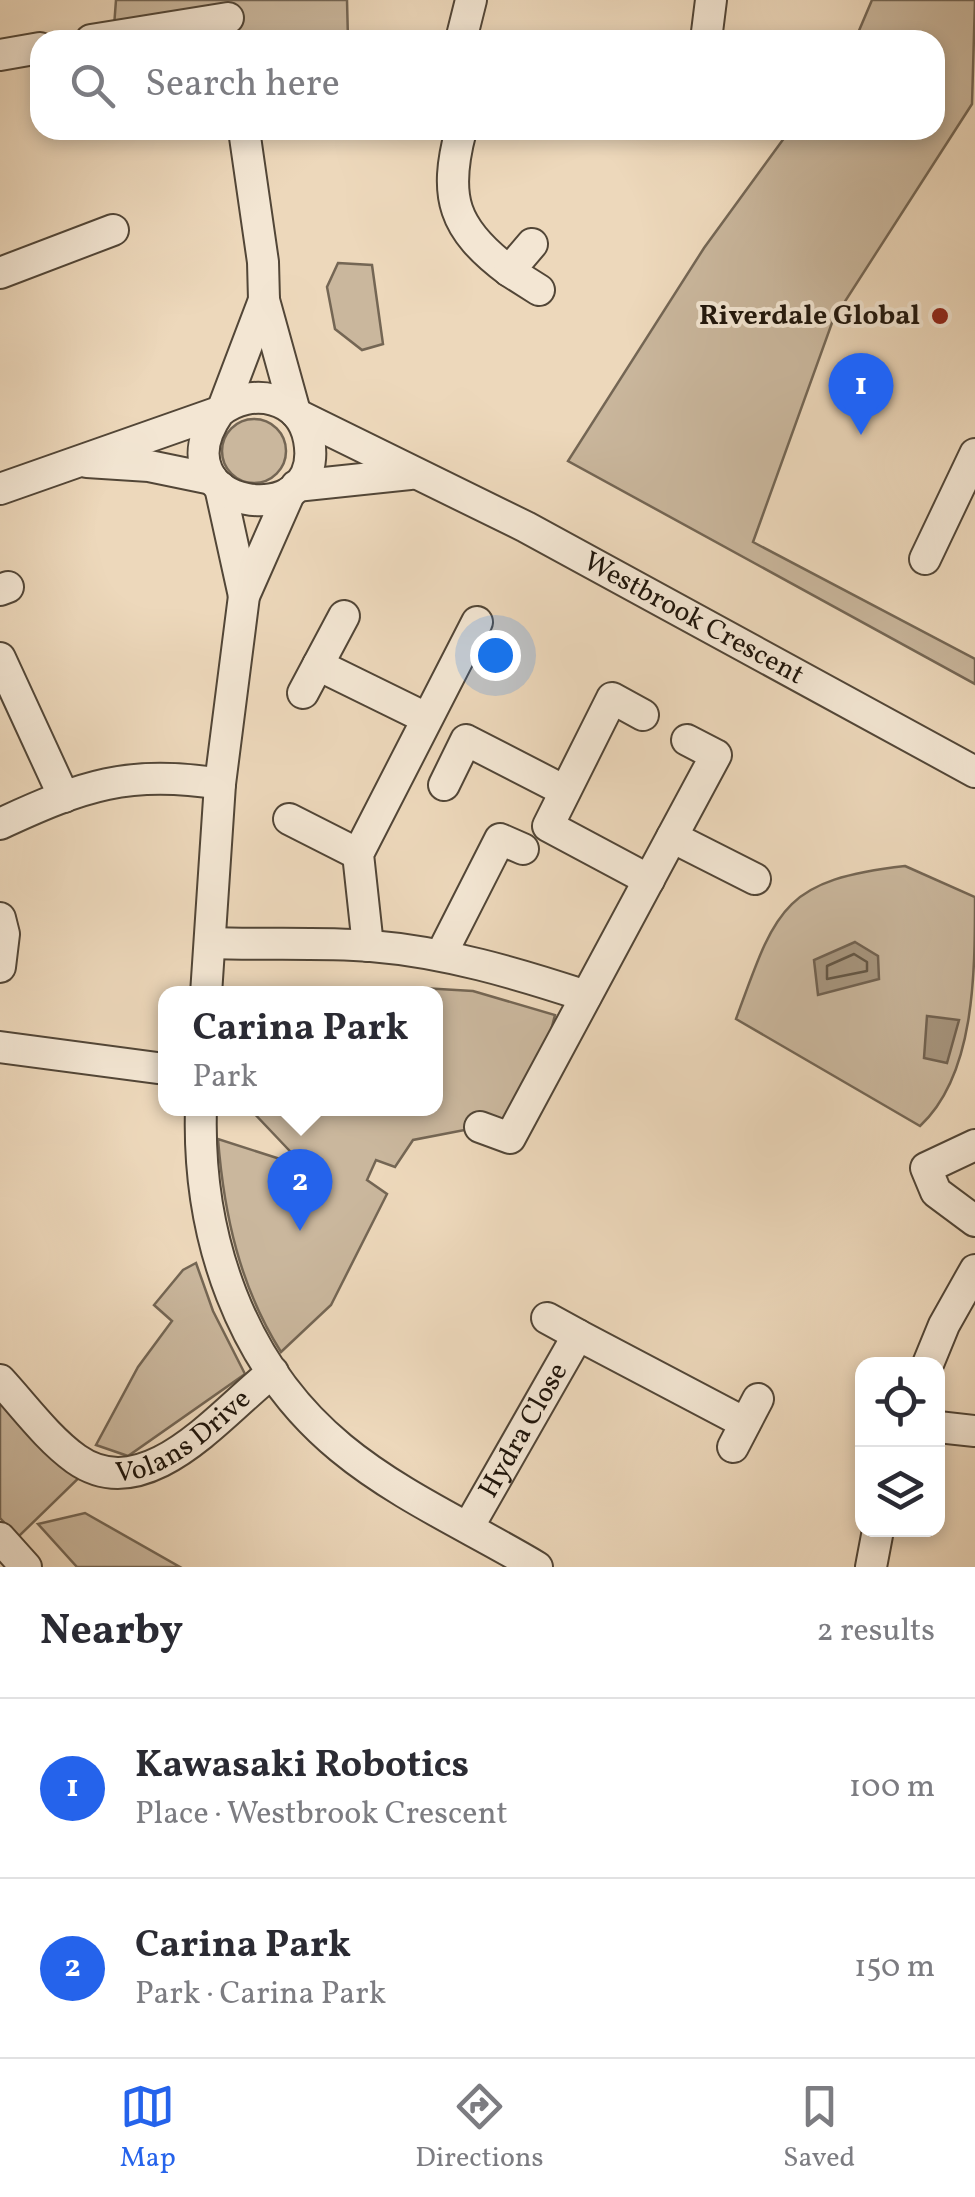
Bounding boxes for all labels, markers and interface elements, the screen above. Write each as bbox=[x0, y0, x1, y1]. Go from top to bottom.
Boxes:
search box bbox=[30, 30, 945, 140]
icon: search bbox=[65, 58, 120, 113]
text: Search here bbox=[145, 59, 340, 112]
place label: Riverdale Global bbox=[699, 297, 920, 336]
marker: Riverdale Global bbox=[929, 305, 951, 327]
pin: 1 bbox=[828, 352, 894, 435]
street label: Westbrook Crescent bbox=[576, 542, 811, 695]
your location bbox=[470, 630, 521, 681]
popup bbox=[158, 986, 443, 1116]
text: Carina Park bbox=[192, 1003, 409, 1056]
text: Park bbox=[192, 1056, 258, 1100]
pin: 2 bbox=[268, 1148, 332, 1231]
street label: Hydra Close bbox=[469, 1356, 578, 1505]
map controls bbox=[855, 1357, 945, 1537]
button: locate bbox=[855, 1357, 945, 1447]
street label: Volans Drive bbox=[114, 1380, 260, 1493]
button: layers bbox=[855, 1447, 945, 1537]
text: Nearby bbox=[40, 1603, 183, 1662]
text: 2 results bbox=[817, 1610, 935, 1654]
text: Kawasaki Robotics bbox=[135, 1740, 469, 1793]
text: 1 bbox=[66, 1766, 79, 1810]
text: 100 m bbox=[849, 1766, 935, 1810]
text: Place · Westbrook Crescent bbox=[135, 1793, 508, 1837]
text: Carina Park bbox=[135, 1920, 351, 1973]
text: 2 bbox=[64, 1946, 81, 1990]
text: 150 m bbox=[854, 1946, 935, 1990]
text: Park · Carina Park bbox=[135, 1973, 386, 2017]
tab: Map bbox=[120, 2079, 176, 2178]
tab: Directions bbox=[415, 2079, 544, 2178]
tab: Saved bbox=[783, 2079, 855, 2178]

